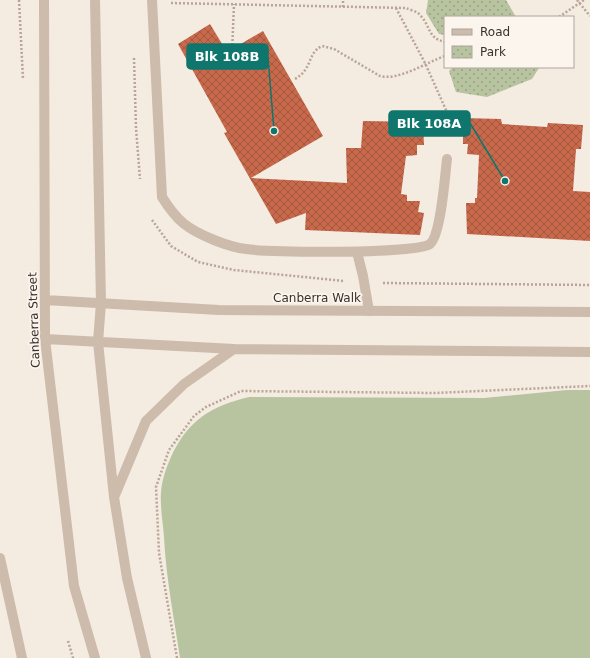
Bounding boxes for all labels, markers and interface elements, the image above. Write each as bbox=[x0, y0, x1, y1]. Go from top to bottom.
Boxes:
legend bbox=[444, 16, 574, 68]
text: Road bbox=[480, 25, 510, 39]
callout: Blk 108B bbox=[187, 44, 268, 69]
text: Park bbox=[480, 45, 506, 59]
text: Blk 108B bbox=[195, 49, 259, 64]
callout: Blk 108A bbox=[389, 111, 470, 136]
text: Blk 108A bbox=[397, 116, 461, 131]
street label: Canberra Street bbox=[25, 272, 43, 368]
street label: Canberra Walk bbox=[273, 291, 361, 305]

